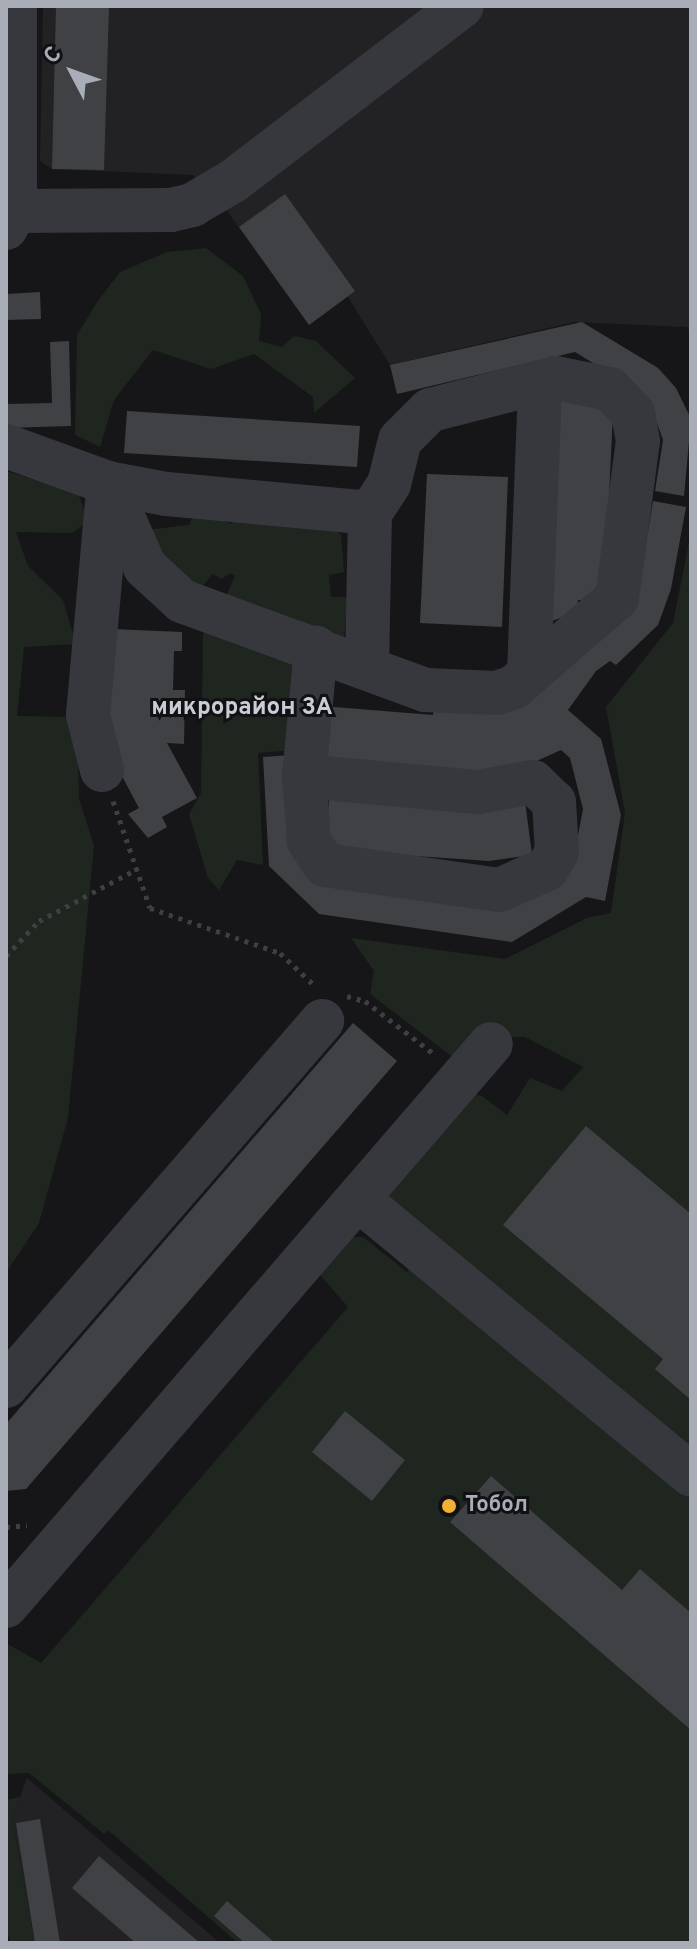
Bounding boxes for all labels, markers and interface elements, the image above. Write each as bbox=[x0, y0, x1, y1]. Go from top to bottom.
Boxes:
north arrow bbox=[32, 32, 112, 112]
text: С bbox=[39, 42, 68, 70]
district label: микрорайон 3А bbox=[151, 695, 333, 723]
place label: Тобол bbox=[465, 1493, 528, 1519]
marker: Тобол bbox=[440, 1497, 458, 1515]

